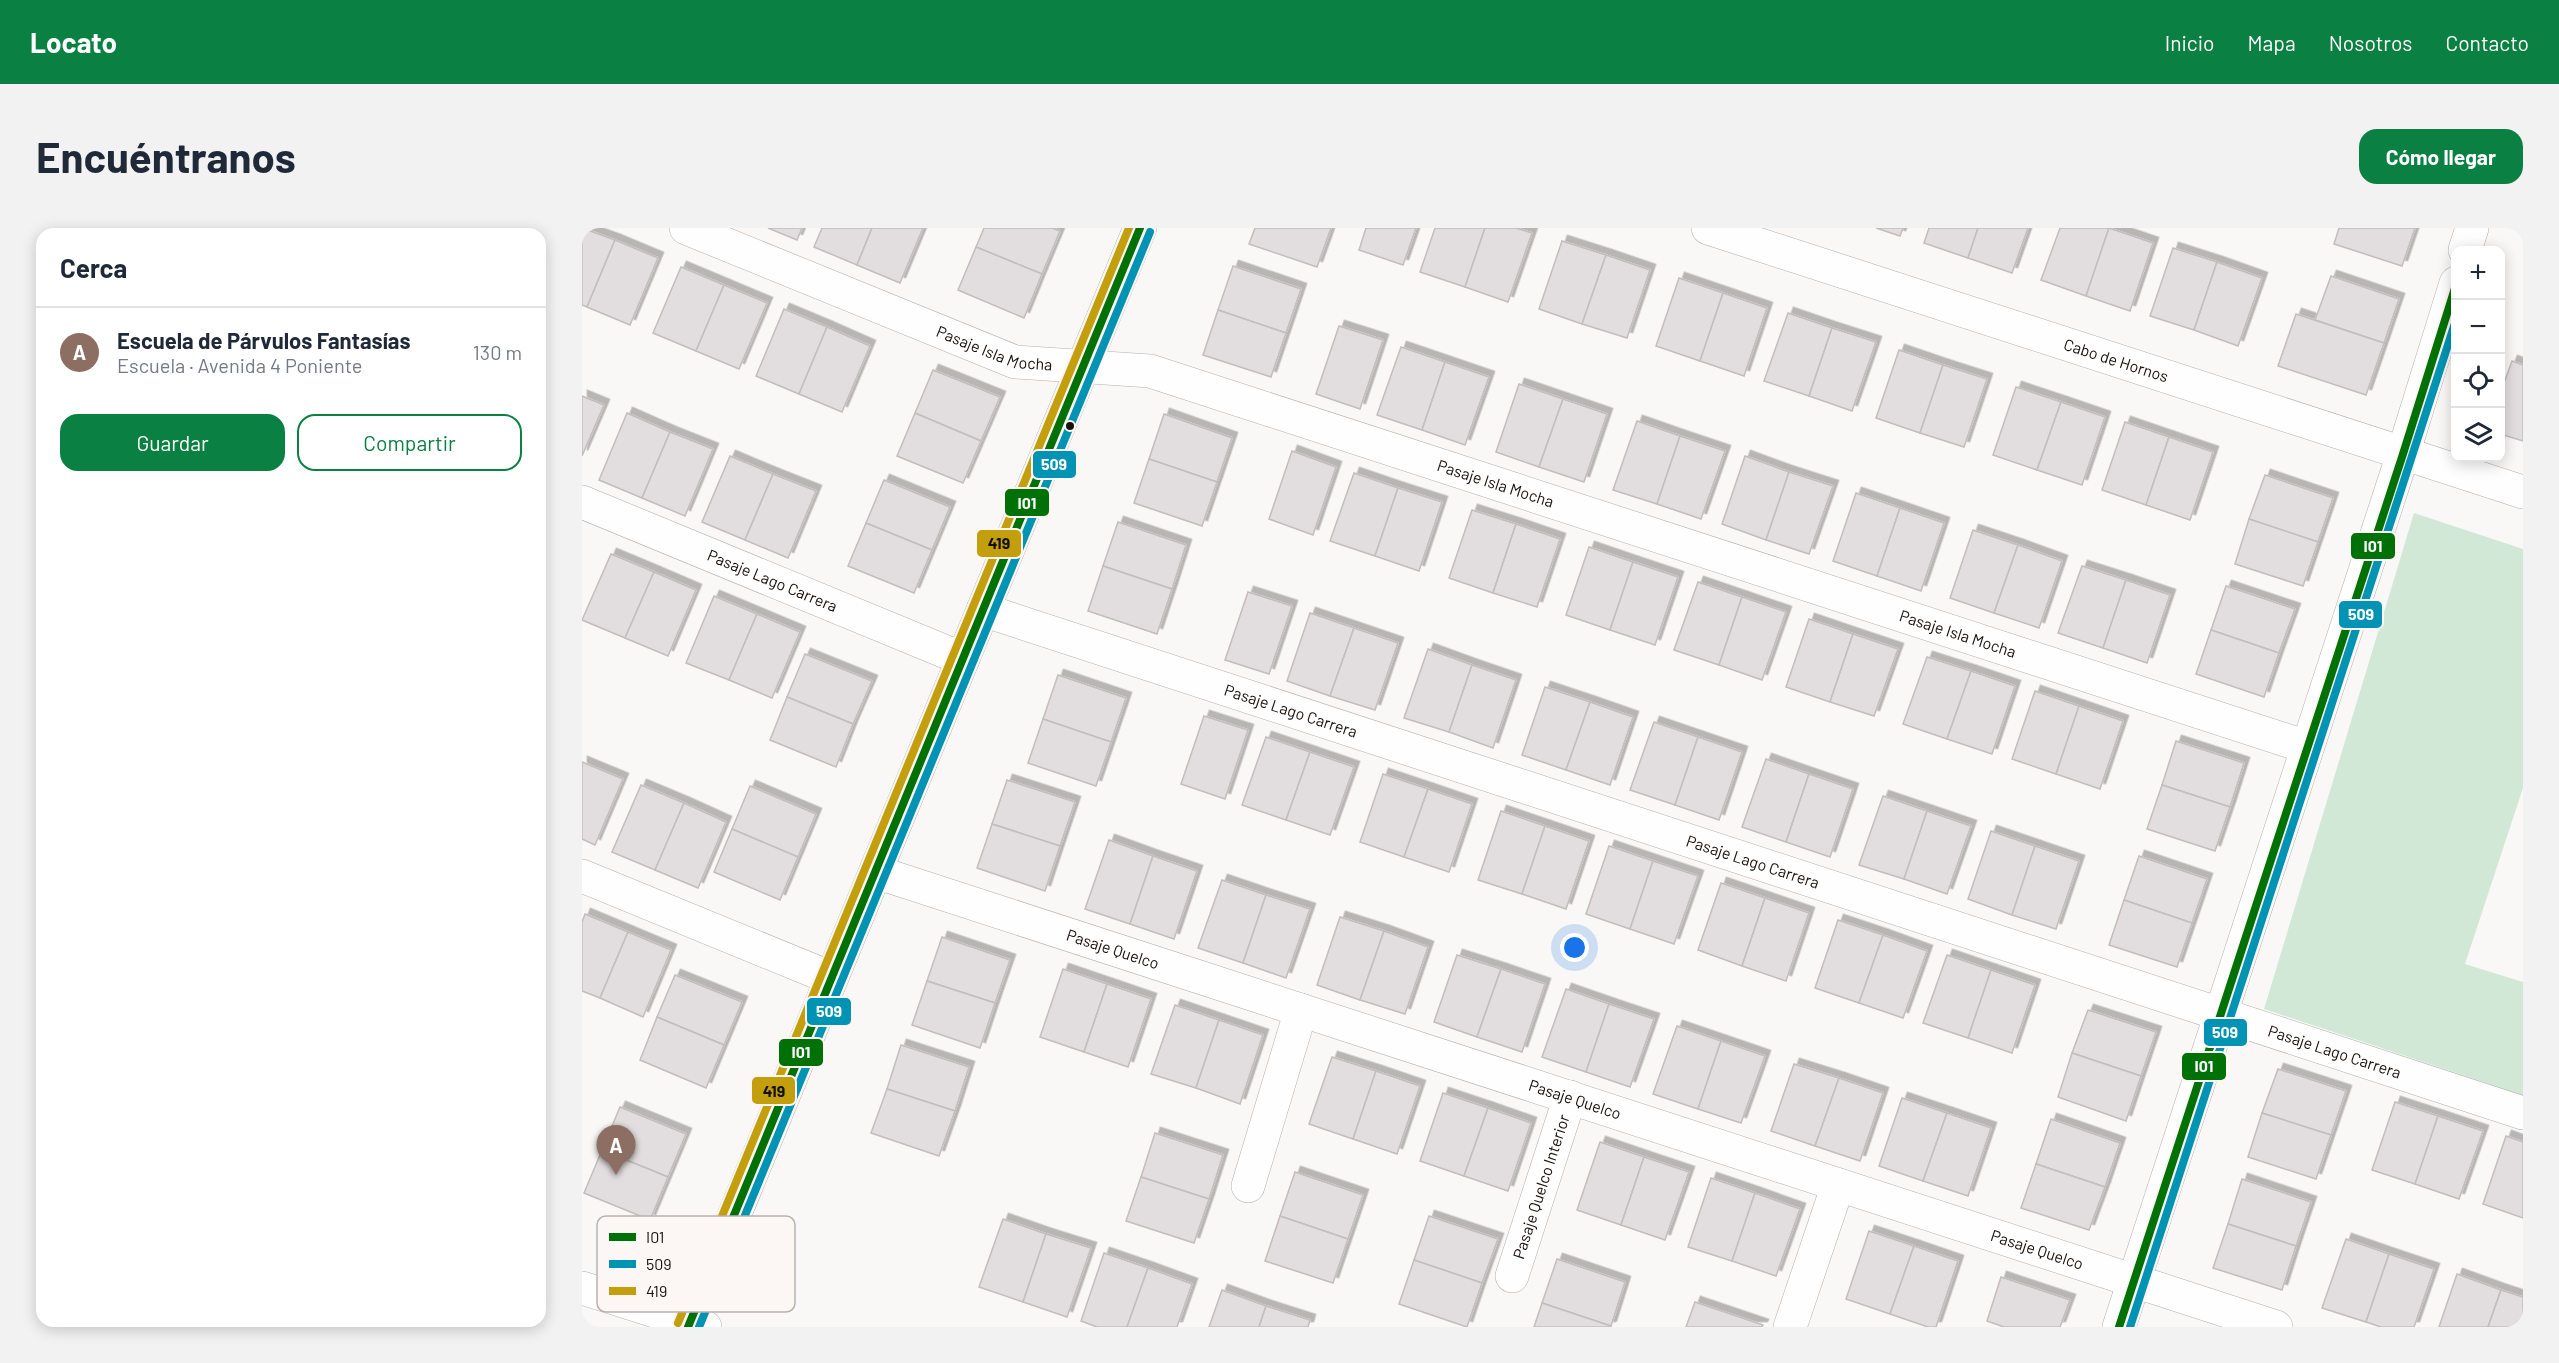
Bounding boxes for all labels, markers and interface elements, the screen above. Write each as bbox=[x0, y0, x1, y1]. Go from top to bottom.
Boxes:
text: Locato bbox=[30, 25, 117, 59]
text: Inicio bbox=[2165, 30, 2215, 55]
text: Mapa bbox=[2248, 30, 2296, 55]
text: Nosotros bbox=[2329, 30, 2412, 55]
text: Contacto bbox=[2445, 30, 2529, 55]
button: Cómo llegar bbox=[2359, 129, 2523, 184]
text: Encuéntranos bbox=[36, 131, 296, 181]
map controls bbox=[2451, 246, 2505, 462]
button: + bbox=[2451, 246, 2505, 300]
text: Cerca bbox=[60, 252, 127, 283]
button: − bbox=[2451, 300, 2505, 354]
street label: Pasaje Isla Mocha bbox=[934, 321, 1053, 373]
text: Escuela de Párvulos Fantasías bbox=[117, 327, 411, 353]
street label: Cabo de Hornos bbox=[2062, 334, 2171, 386]
text: A bbox=[73, 340, 86, 364]
text: 130 m bbox=[473, 340, 522, 364]
text: Escuela · Avenida 4 Poniente bbox=[117, 353, 362, 377]
button: locate bbox=[2451, 354, 2505, 408]
button: layers bbox=[2451, 408, 2505, 462]
button: Guardar bbox=[60, 414, 285, 471]
button: Compartir bbox=[297, 414, 522, 471]
unlabelled marker bbox=[1064, 420, 1076, 432]
line badge: 509 bbox=[1032, 450, 1077, 479]
text: 509 bbox=[1041, 454, 1067, 473]
street label: Pasaje Isla Mocha bbox=[1435, 455, 1557, 511]
line badge: I01 bbox=[1004, 488, 1050, 517]
text: I01 bbox=[1018, 493, 1036, 512]
line badge: 419 bbox=[976, 529, 1022, 558]
line badge: I01 bbox=[2350, 532, 2396, 560]
text: 419 bbox=[988, 533, 1010, 552]
text: I01 bbox=[2364, 536, 2382, 555]
street label: Pasaje Lago Carrera bbox=[705, 545, 840, 615]
line badge: 509 bbox=[2338, 600, 2383, 629]
text: 509 bbox=[2348, 604, 2374, 623]
street label: Pasaje Isla Mocha bbox=[1897, 605, 2019, 661]
street label: Pasaje Lago Carrera bbox=[1222, 680, 1360, 741]
street label: Pasaje Lago Carrera bbox=[1684, 830, 1822, 892]
street label: Pasaje Quelco bbox=[1064, 925, 1162, 972]
your location bbox=[1560, 933, 1589, 962]
line badge: 509 bbox=[806, 997, 852, 1026]
text: 509 bbox=[816, 1001, 842, 1020]
line badge: 509 bbox=[2203, 1018, 2248, 1047]
street label: Pasaje Lago Carrera bbox=[2266, 1020, 2404, 1082]
text: 509 bbox=[2212, 1022, 2238, 1041]
line badge: I01 bbox=[778, 1038, 824, 1067]
text: I01 bbox=[792, 1042, 810, 1061]
line badge: I01 bbox=[2181, 1052, 2227, 1081]
text: I01 bbox=[2195, 1056, 2213, 1075]
street label: Pasaje Quelco bbox=[1526, 1075, 1624, 1123]
line badge: 419 bbox=[751, 1076, 796, 1105]
text: 419 bbox=[763, 1081, 785, 1100]
street label: Pasaje Quelco Interior bbox=[1508, 1112, 1573, 1261]
pin: A bbox=[597, 1126, 636, 1175]
legend bbox=[597, 1216, 795, 1312]
street label: Pasaje Quelco bbox=[1989, 1225, 2086, 1273]
text: I01 bbox=[646, 1227, 664, 1246]
text: 509 bbox=[646, 1254, 672, 1273]
text: 419 bbox=[646, 1281, 667, 1300]

